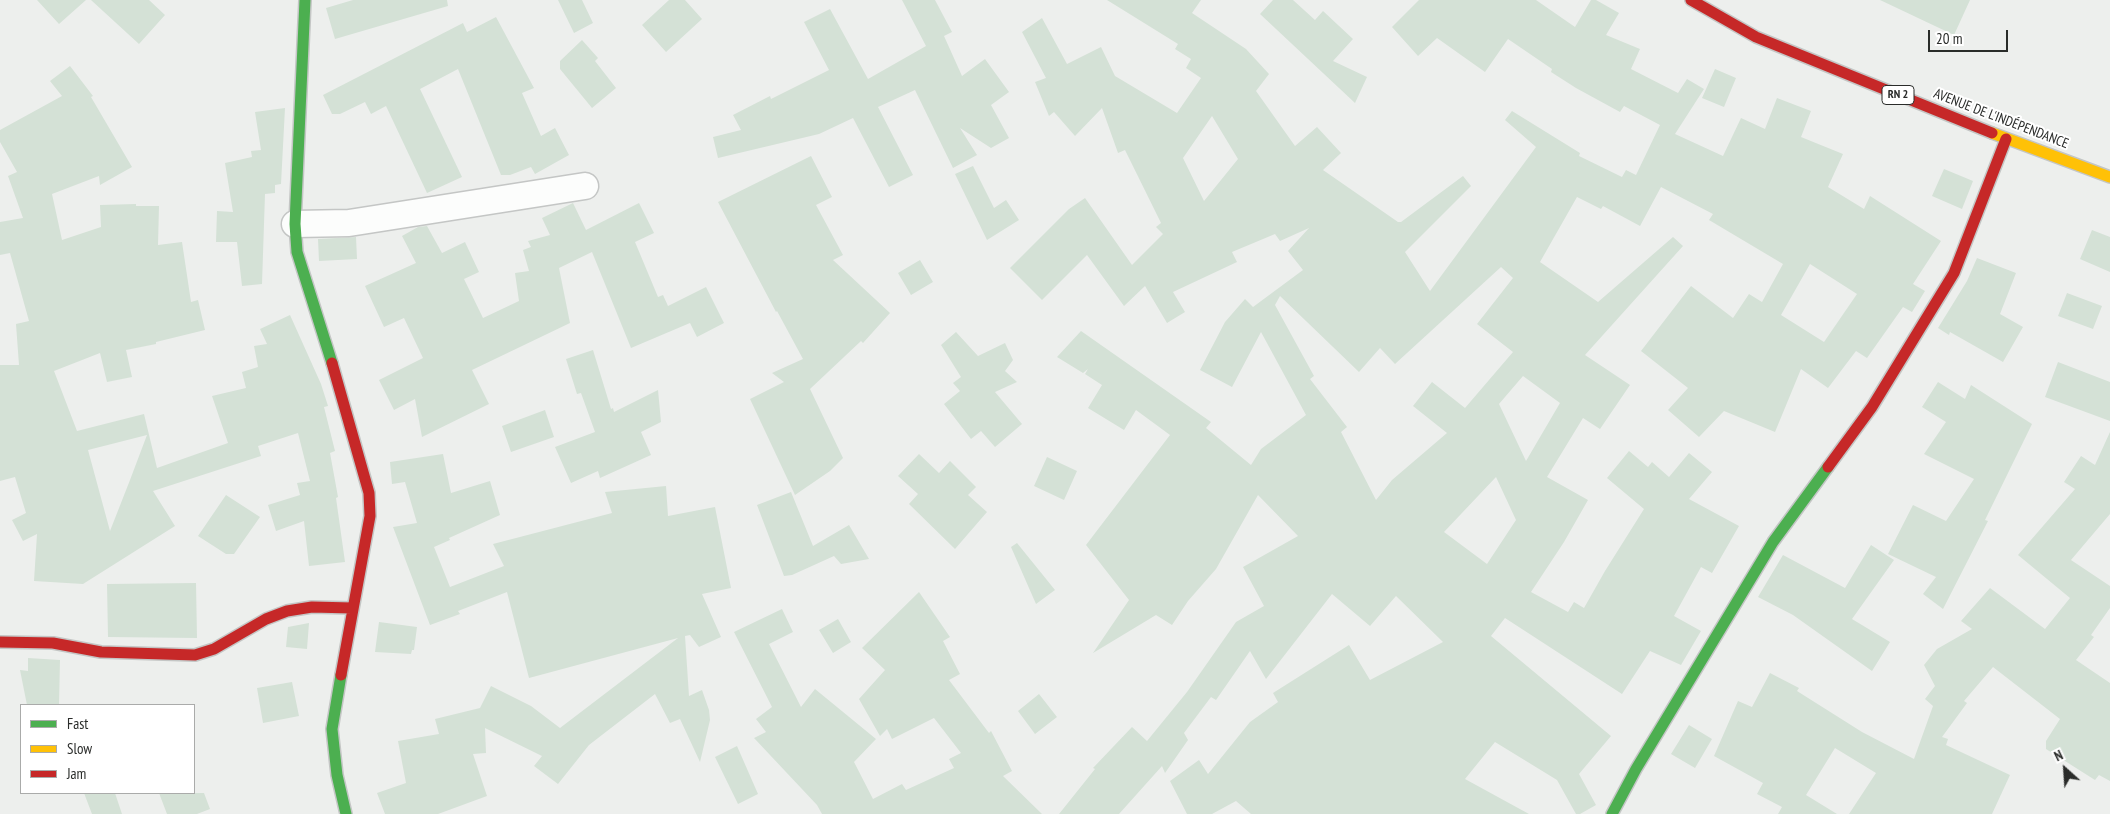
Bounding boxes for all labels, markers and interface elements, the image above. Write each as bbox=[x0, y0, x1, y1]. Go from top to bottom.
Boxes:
scale bar bbox=[1930, 20, 2010, 52]
text: 20 m bbox=[1936, 29, 1962, 48]
street label: AVENUE DE L'INDÉPENDANCE bbox=[1931, 85, 2071, 153]
road number: RN 2 bbox=[1882, 86, 1914, 104]
legend bbox=[20, 704, 195, 794]
text: Fast bbox=[67, 714, 88, 733]
text: Slow bbox=[67, 739, 92, 758]
north arrow bbox=[2040, 744, 2090, 794]
text: N bbox=[2051, 746, 2066, 765]
text: Jam bbox=[67, 764, 86, 783]

